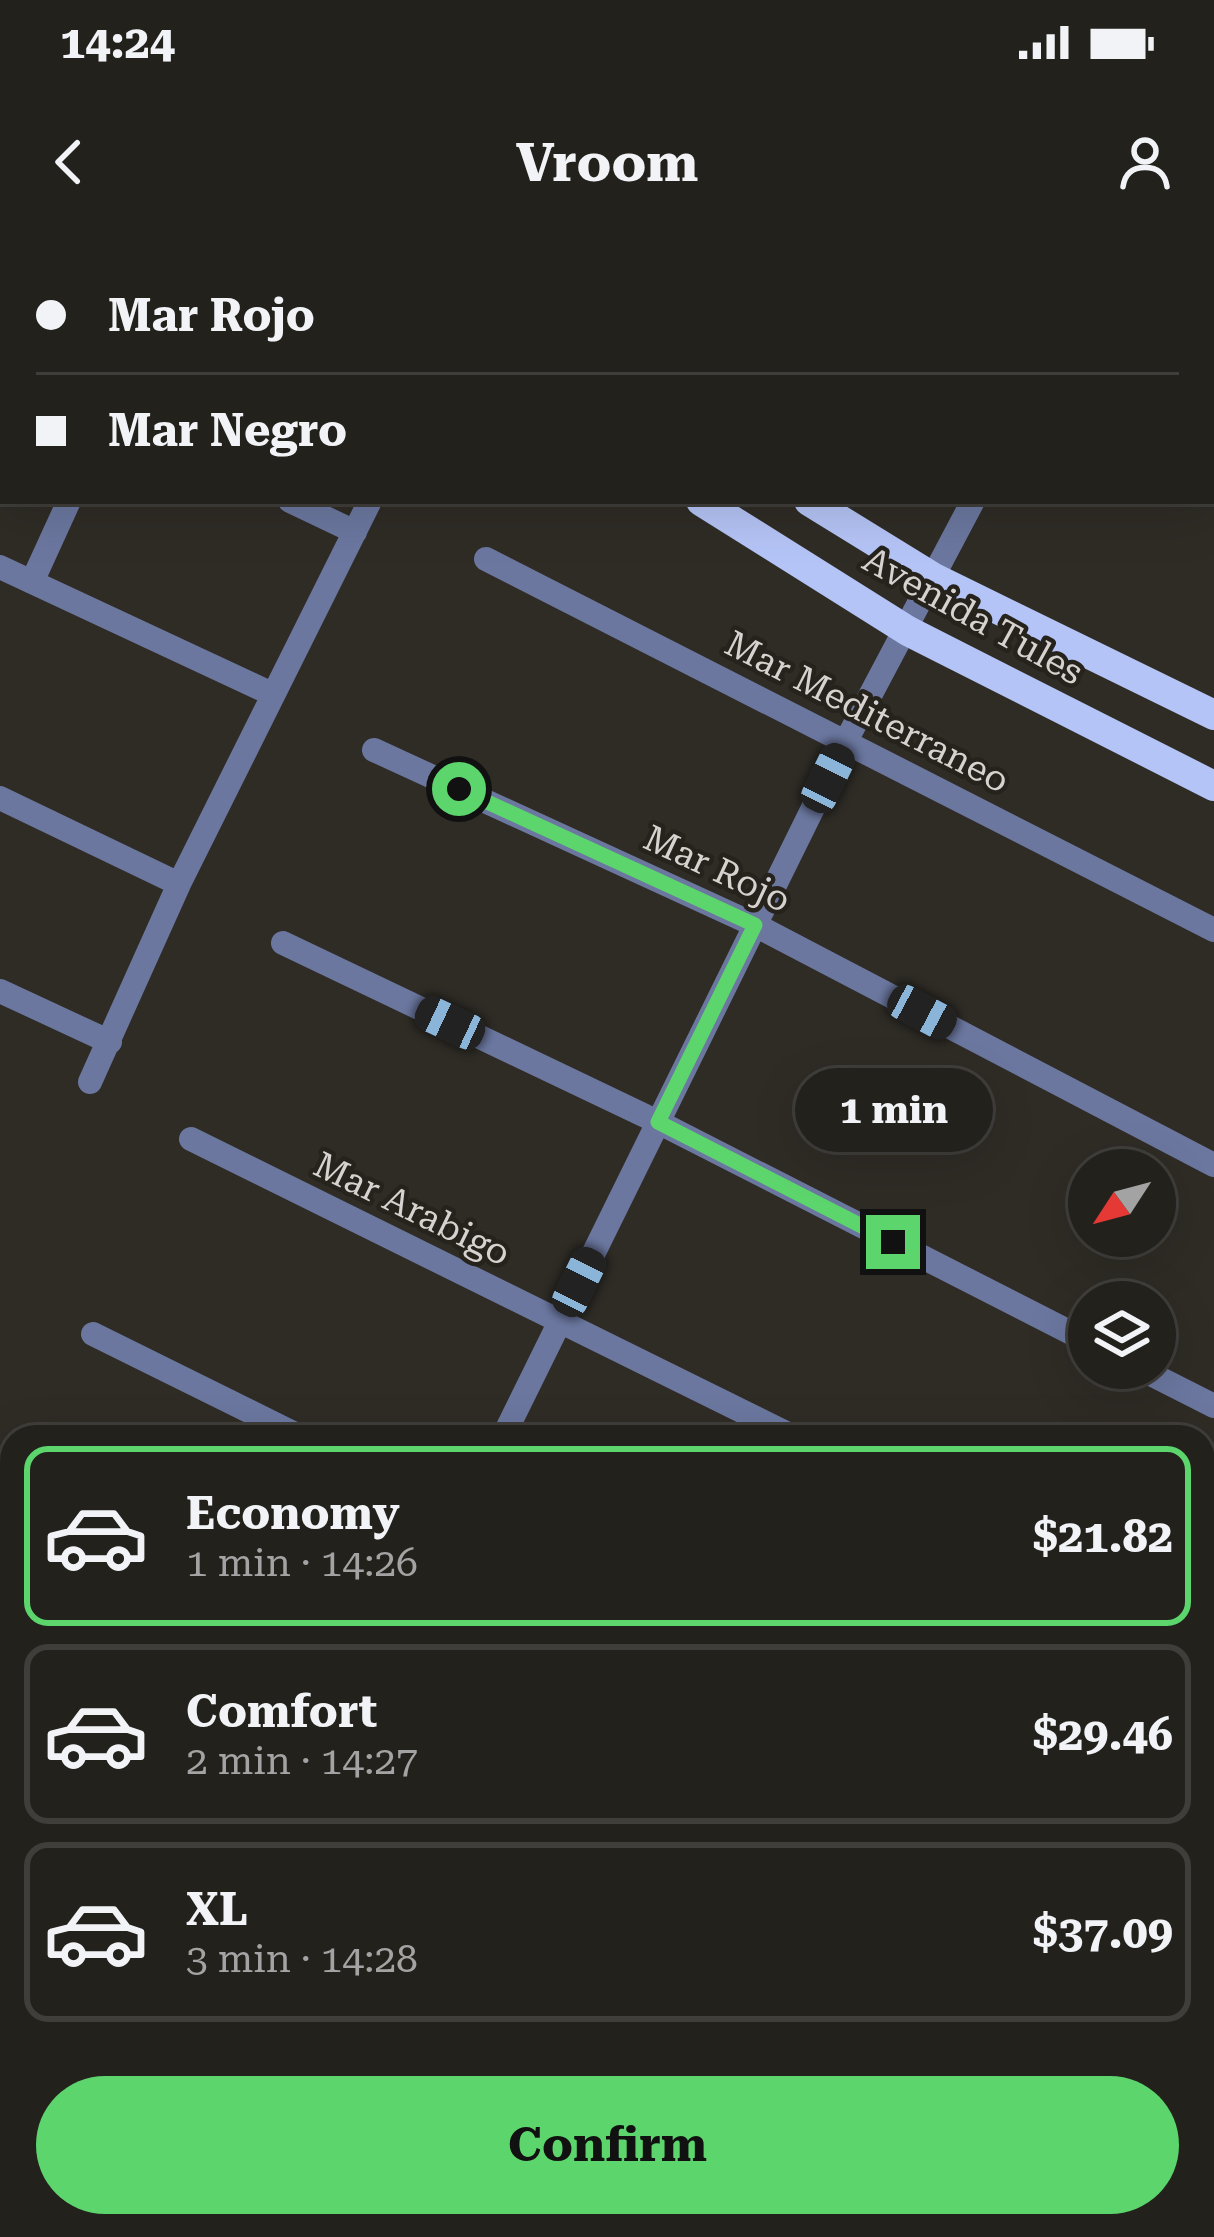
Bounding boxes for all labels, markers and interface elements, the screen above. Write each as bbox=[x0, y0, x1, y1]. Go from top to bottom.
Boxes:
text: 14:24 bbox=[60, 16, 175, 69]
icon: back bbox=[36, 129, 102, 195]
icon: person bbox=[1112, 129, 1178, 195]
text: Vroom bbox=[516, 131, 698, 194]
text: Mar Rojo bbox=[108, 289, 315, 342]
text: Mar Negro bbox=[108, 404, 347, 457]
street label: Avenida Tules bbox=[856, 538, 1090, 694]
street label: Mar Mediterraneo bbox=[718, 622, 1016, 802]
car bbox=[796, 738, 860, 818]
route start bbox=[432, 762, 486, 816]
street label: Mar Rojo bbox=[637, 817, 797, 921]
car bbox=[882, 979, 962, 1045]
car bbox=[410, 991, 490, 1055]
callout: 1 min bbox=[794, 1068, 992, 1152]
text: 1 min bbox=[840, 1087, 948, 1133]
street label: Mar Arabigo bbox=[307, 1143, 517, 1275]
north arrow bbox=[1068, 1149, 1176, 1257]
map controls bbox=[1068, 1149, 1176, 1389]
route end bbox=[866, 1215, 920, 1269]
car bbox=[547, 1242, 611, 1322]
button: layers bbox=[1068, 1281, 1176, 1389]
icon: car bbox=[42, 1482, 150, 1590]
text: Economy bbox=[186, 1487, 400, 1540]
text: $21.82 bbox=[1033, 1510, 1173, 1563]
text: 1 min · 14:26 bbox=[186, 1540, 418, 1586]
icon: car bbox=[42, 1680, 150, 1788]
text: Comfort bbox=[186, 1685, 377, 1738]
text: $29.46 bbox=[1033, 1708, 1173, 1761]
text: 2 min · 14:27 bbox=[186, 1738, 418, 1784]
icon: car bbox=[42, 1878, 150, 1986]
text: XL bbox=[186, 1883, 248, 1936]
text: $37.09 bbox=[1033, 1906, 1173, 1959]
text: 3 min · 14:28 bbox=[186, 1936, 418, 1982]
button: Confirm bbox=[36, 2076, 1179, 2214]

